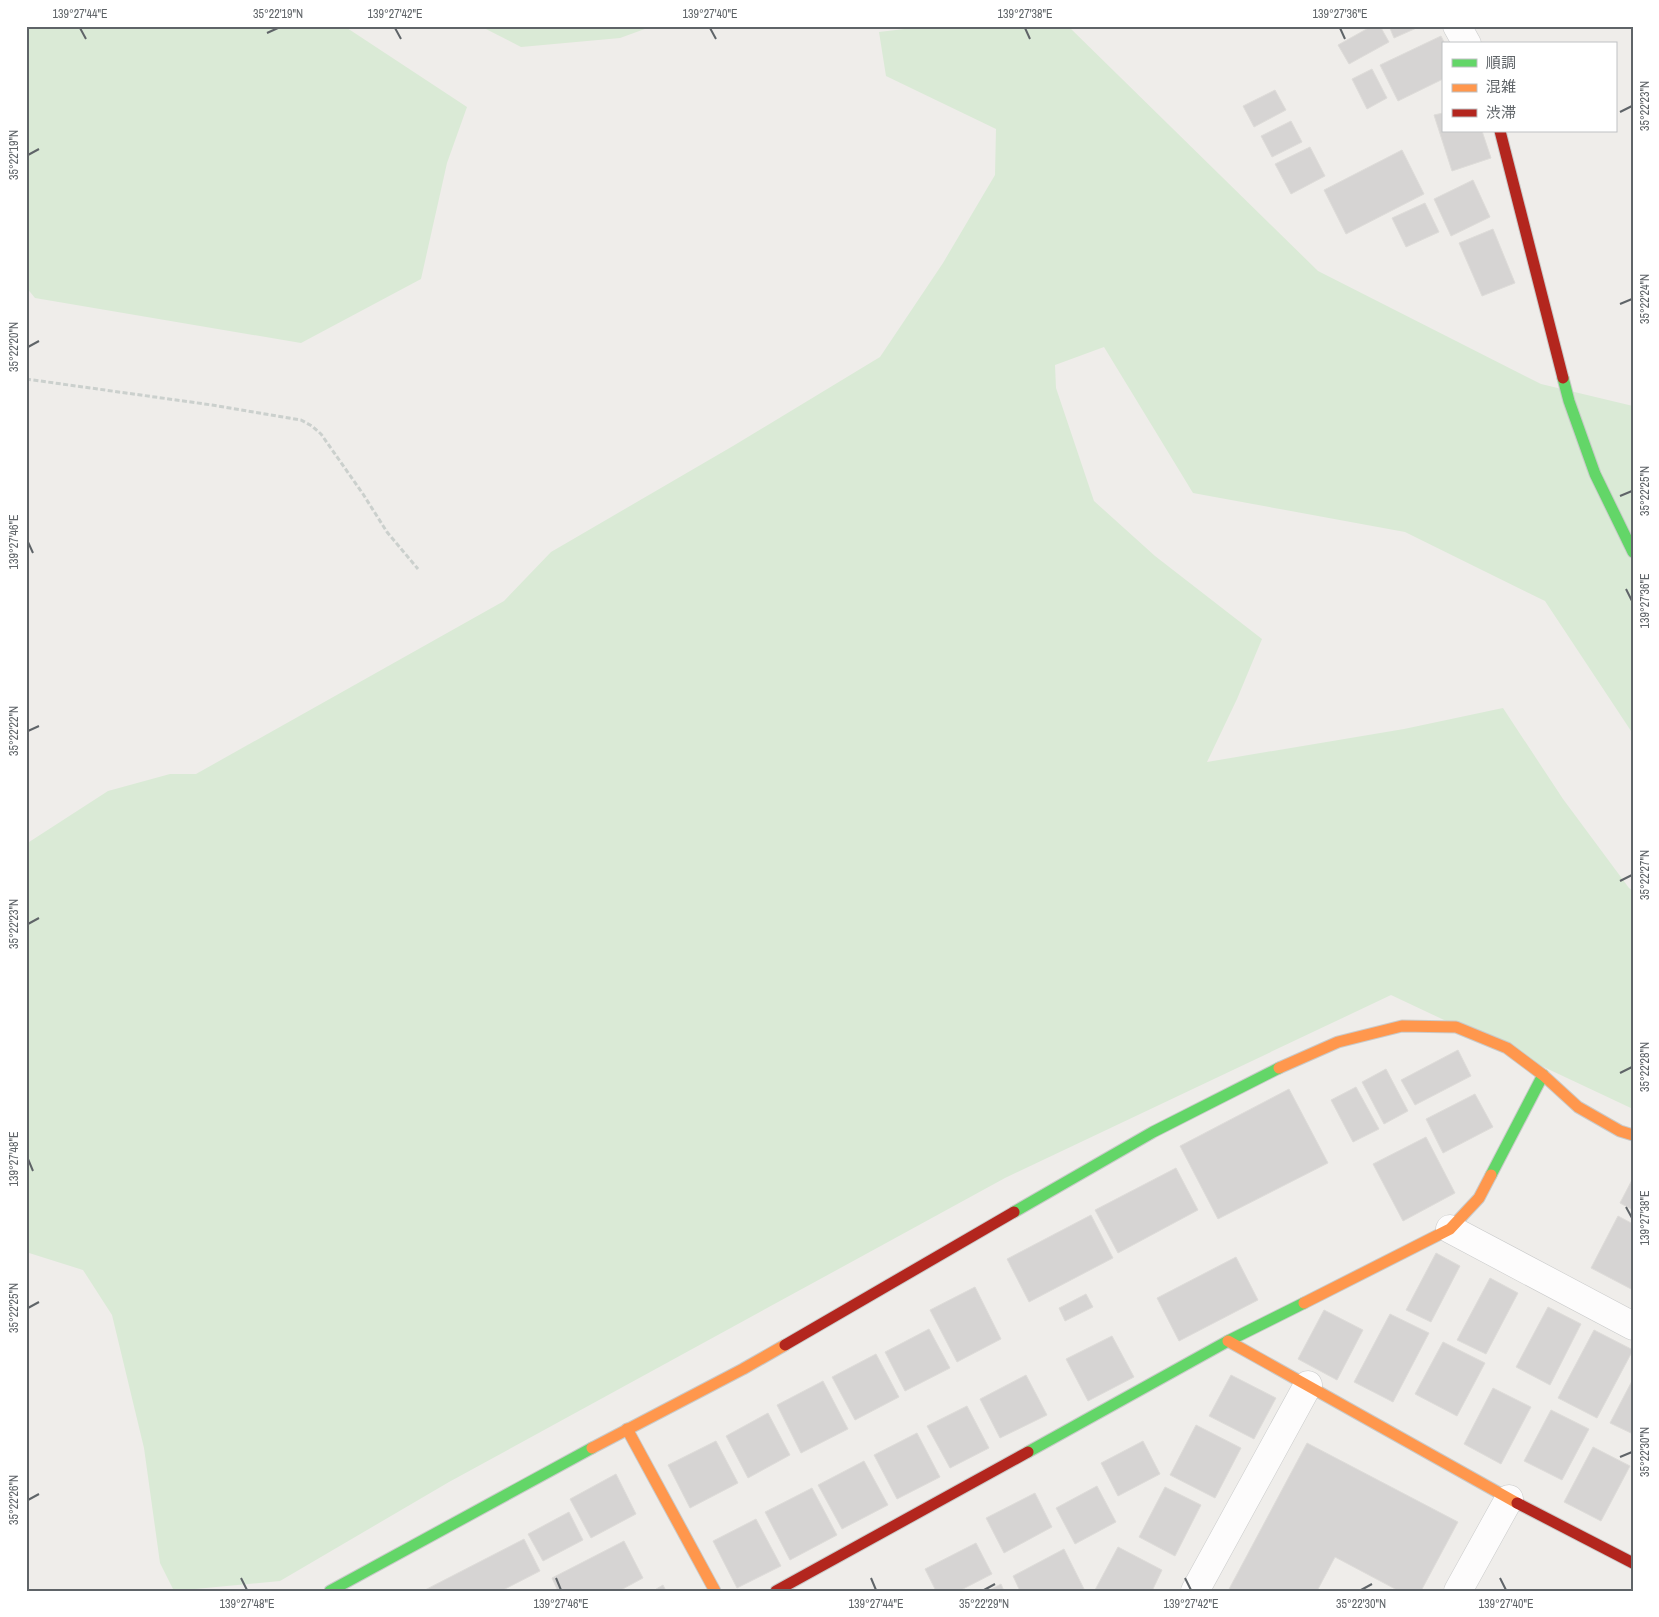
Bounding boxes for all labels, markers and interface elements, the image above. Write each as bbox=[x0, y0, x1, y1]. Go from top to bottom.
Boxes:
text: 139°27'44"E bbox=[52, 6, 108, 22]
text: 35°22'19"N bbox=[253, 6, 303, 22]
text: 139°27'42"E bbox=[367, 6, 423, 22]
text: 139°27'40"E bbox=[682, 6, 738, 22]
text: 139°27'38"E bbox=[997, 6, 1053, 22]
text: 139°27'36"E bbox=[1312, 6, 1368, 22]
legend bbox=[1442, 42, 1616, 132]
text: 順調 bbox=[1486, 52, 1516, 73]
text: 混雑 bbox=[1486, 76, 1516, 97]
text: 35°22'23"N bbox=[1637, 81, 1653, 131]
text: 渋滞 bbox=[1486, 102, 1516, 123]
text: 35°22'19"N bbox=[6, 130, 22, 180]
text: 35°22'24"N bbox=[1637, 274, 1653, 324]
text: 35°22'20"N bbox=[6, 322, 22, 372]
text: 35°22'25"N bbox=[1637, 466, 1653, 516]
text: 139°27'46"E bbox=[6, 514, 22, 570]
text: 139°27'36"E bbox=[1637, 573, 1653, 629]
text: 35°22'22"N bbox=[6, 706, 22, 756]
text: 35°22'27"N bbox=[1637, 850, 1653, 900]
text: 35°22'23"N bbox=[6, 899, 22, 949]
text: 35°22'28"N bbox=[1637, 1042, 1653, 1092]
text: 139°27'48"E bbox=[6, 1131, 22, 1187]
text: 139°27'38"E bbox=[1637, 1190, 1653, 1246]
text: 35°22'25"N bbox=[6, 1283, 22, 1333]
text: 35°22'30"N bbox=[1637, 1427, 1653, 1477]
text: 35°22'26"N bbox=[6, 1475, 22, 1525]
text: 139°27'48"E bbox=[219, 1596, 275, 1612]
text: 139°27'46"E bbox=[533, 1596, 589, 1612]
text: 139°27'44"E bbox=[848, 1596, 904, 1612]
text: 35°22'29"N bbox=[959, 1596, 1009, 1612]
text: 139°27'42"E bbox=[1163, 1596, 1219, 1612]
text: 35°22'30"N bbox=[1336, 1596, 1386, 1612]
text: 139°27'40"E bbox=[1478, 1596, 1534, 1612]

